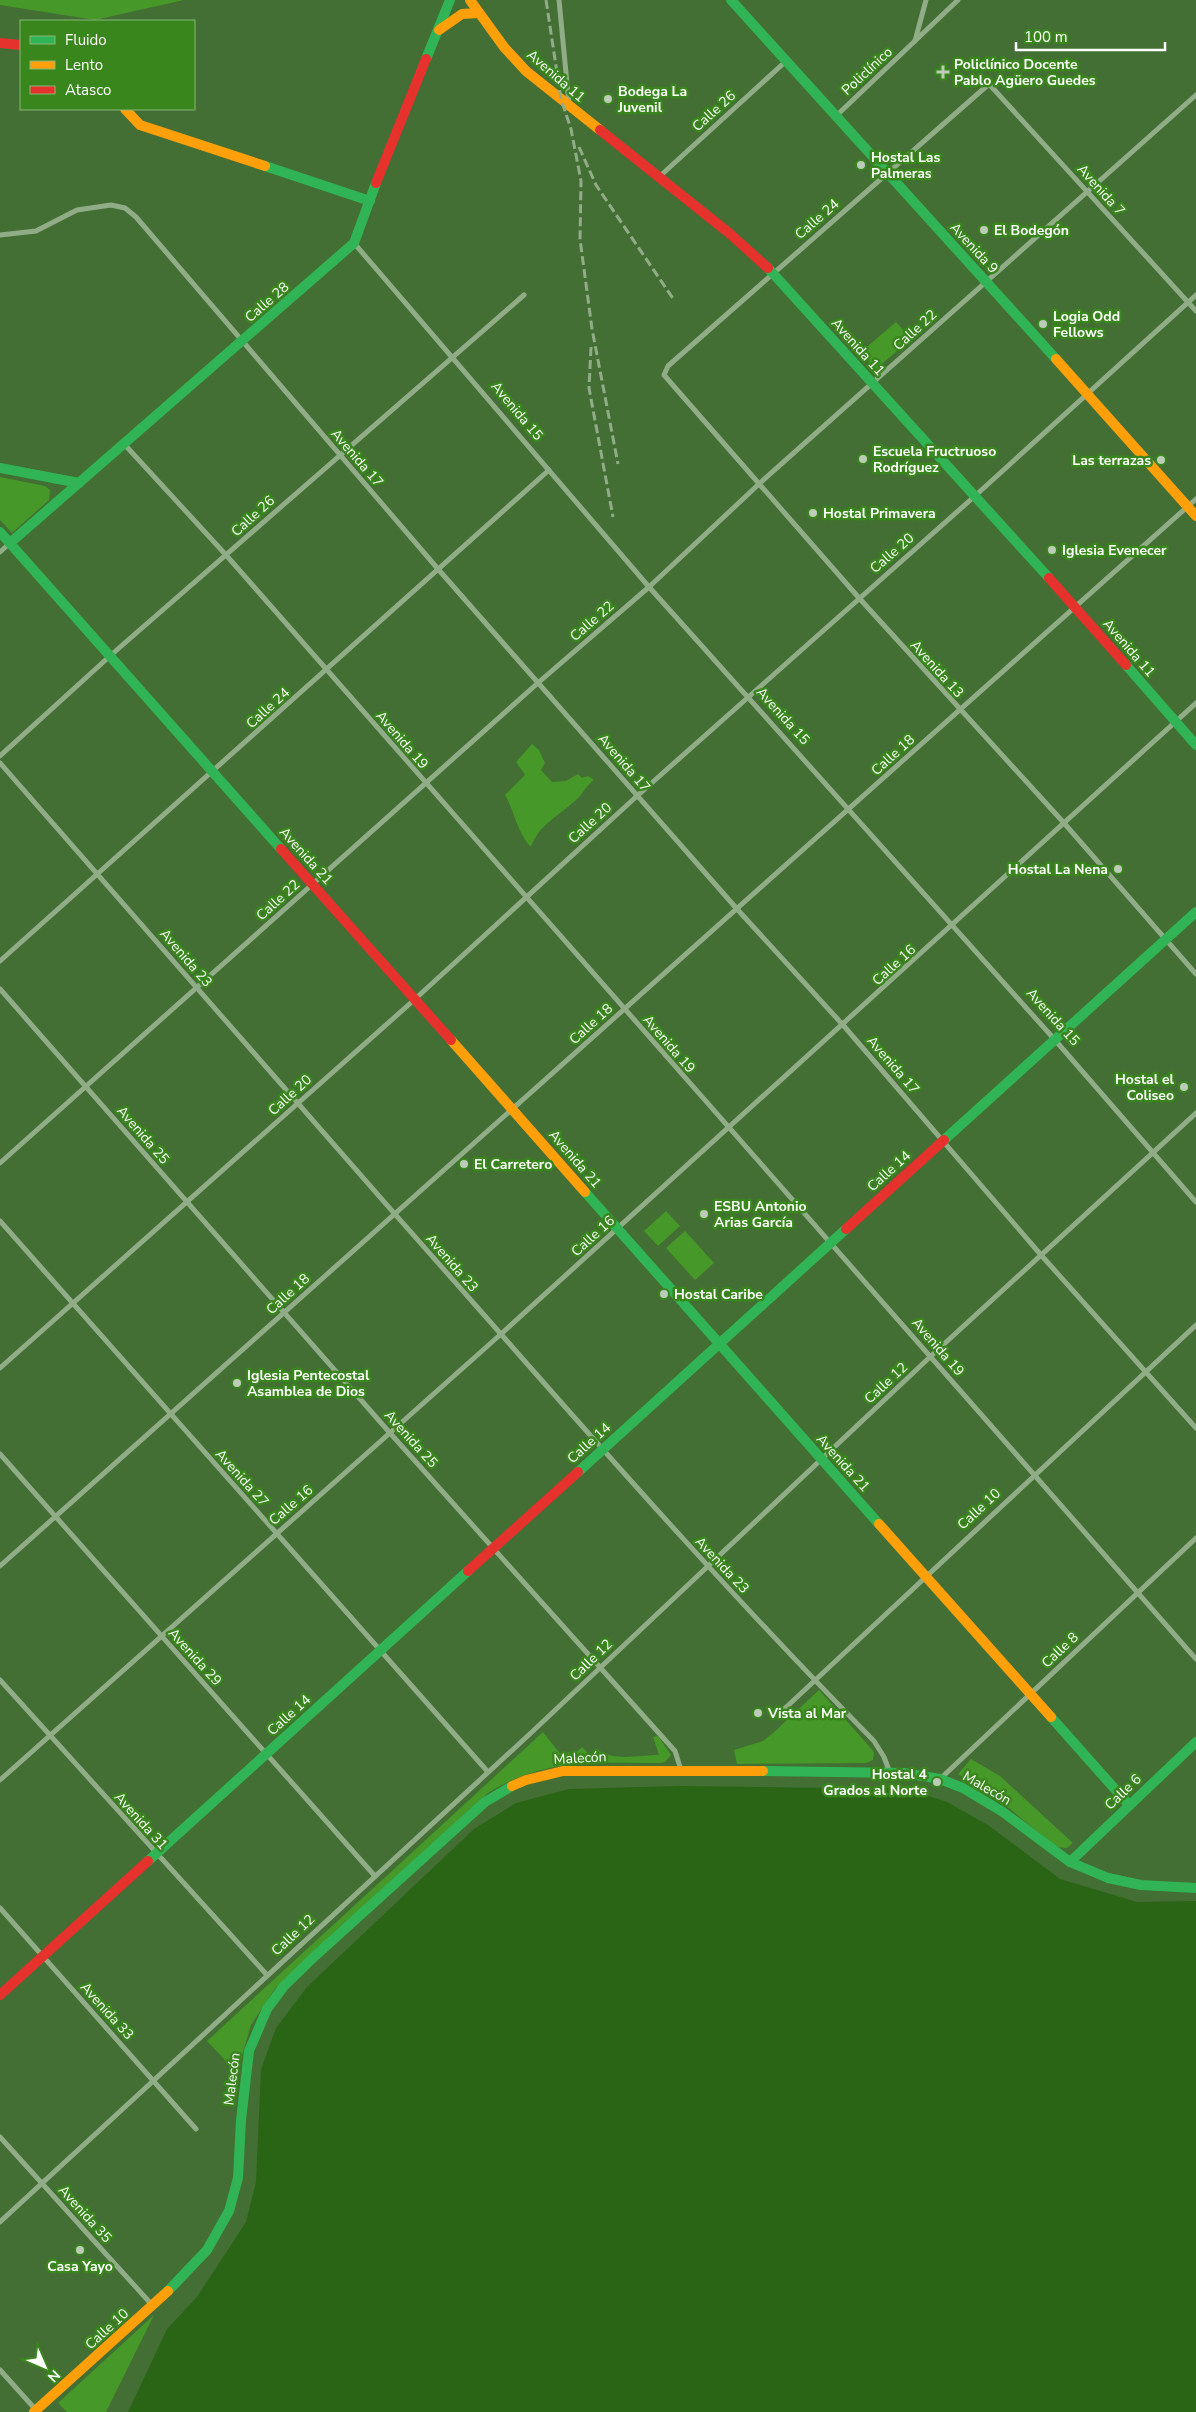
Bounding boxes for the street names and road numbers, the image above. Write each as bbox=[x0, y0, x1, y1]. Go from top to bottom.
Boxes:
street label: Policlínico bbox=[838, 42, 897, 99]
street label: Avenida 11 bbox=[523, 45, 589, 107]
street label: Calle 26 bbox=[688, 86, 740, 136]
street label: Avenida 7 bbox=[1073, 160, 1129, 220]
street label: Calle 24 bbox=[791, 195, 843, 243]
street label: Avenida 9 bbox=[946, 218, 1002, 278]
street label: Calle 28 bbox=[241, 278, 293, 326]
street label: Calle 22 bbox=[889, 305, 941, 355]
street label: Avenida 11 bbox=[827, 314, 889, 380]
street label: Avenida 15 bbox=[487, 377, 547, 445]
street label: Avenida 17 bbox=[326, 425, 388, 491]
street label: Calle 26 bbox=[227, 491, 279, 541]
street label: Calle 20 bbox=[866, 529, 918, 577]
street label: Calle 22 bbox=[566, 597, 618, 645]
street label: Avenida 11 bbox=[1098, 615, 1160, 681]
street label: Avenida 13 bbox=[906, 636, 968, 702]
street label: Calle 24 bbox=[242, 683, 294, 733]
street label: Avenida 15 bbox=[752, 683, 814, 749]
street label: Avenida 19 bbox=[371, 707, 433, 773]
street label: Avenida 17 bbox=[593, 730, 655, 796]
street label: Calle 18 bbox=[867, 730, 919, 780]
street label: Calle 20 bbox=[564, 798, 616, 848]
street label: Avenida 21 bbox=[275, 823, 337, 889]
street label: Calle 22 bbox=[252, 875, 304, 925]
street label: Avenida 23 bbox=[155, 925, 217, 991]
street label: Calle 16 bbox=[868, 940, 920, 990]
street label: Avenida 15 bbox=[1022, 984, 1084, 1050]
street label: Calle 18 bbox=[565, 999, 617, 1049]
street label: Avenida 19 bbox=[638, 1011, 700, 1077]
street label: Avenida 17 bbox=[862, 1032, 924, 1098]
street label: Calle 20 bbox=[264, 1070, 316, 1120]
street label: Avenida 25 bbox=[112, 1102, 174, 1168]
street label: Avenida 21 bbox=[544, 1126, 606, 1192]
street label: Calle 14 bbox=[863, 1146, 915, 1196]
street label: Calle 16 bbox=[567, 1211, 619, 1261]
street label: Avenida 23 bbox=[421, 1230, 483, 1296]
street label: Calle 18 bbox=[262, 1269, 314, 1319]
street label: Avenida 19 bbox=[907, 1314, 969, 1380]
street label: Calle 12 bbox=[860, 1358, 912, 1408]
street label: Avenida 25 bbox=[380, 1406, 442, 1472]
street label: Calle 14 bbox=[563, 1418, 615, 1468]
street label: Avenida 21 bbox=[812, 1430, 874, 1496]
street label: Avenida 27 bbox=[211, 1445, 273, 1511]
street label: Calle 16 bbox=[265, 1481, 317, 1529]
street label: Calle 10 bbox=[953, 1484, 1005, 1534]
street label: Avenida 23 bbox=[691, 1532, 753, 1598]
street label: Avenida 29 bbox=[164, 1624, 226, 1690]
street label: Calle 8 bbox=[1037, 1628, 1083, 1672]
street label: Calle 12 bbox=[565, 1635, 617, 1685]
street label: Calle 14 bbox=[263, 1690, 315, 1740]
street label: Malecón bbox=[553, 1747, 607, 1769]
street label: Malecón bbox=[959, 1767, 1015, 1809]
street label: Calle 6 bbox=[1100, 1770, 1146, 1814]
street label: Avenida 31 bbox=[110, 1788, 172, 1854]
street label: Calle 12 bbox=[267, 1910, 319, 1960]
street label: Avenida 33 bbox=[76, 1978, 138, 2044]
street label: Malecón bbox=[219, 2052, 245, 2106]
street label: Avenida 35 bbox=[54, 2181, 116, 2247]
street label: Calle 10 bbox=[81, 2304, 133, 2354]

